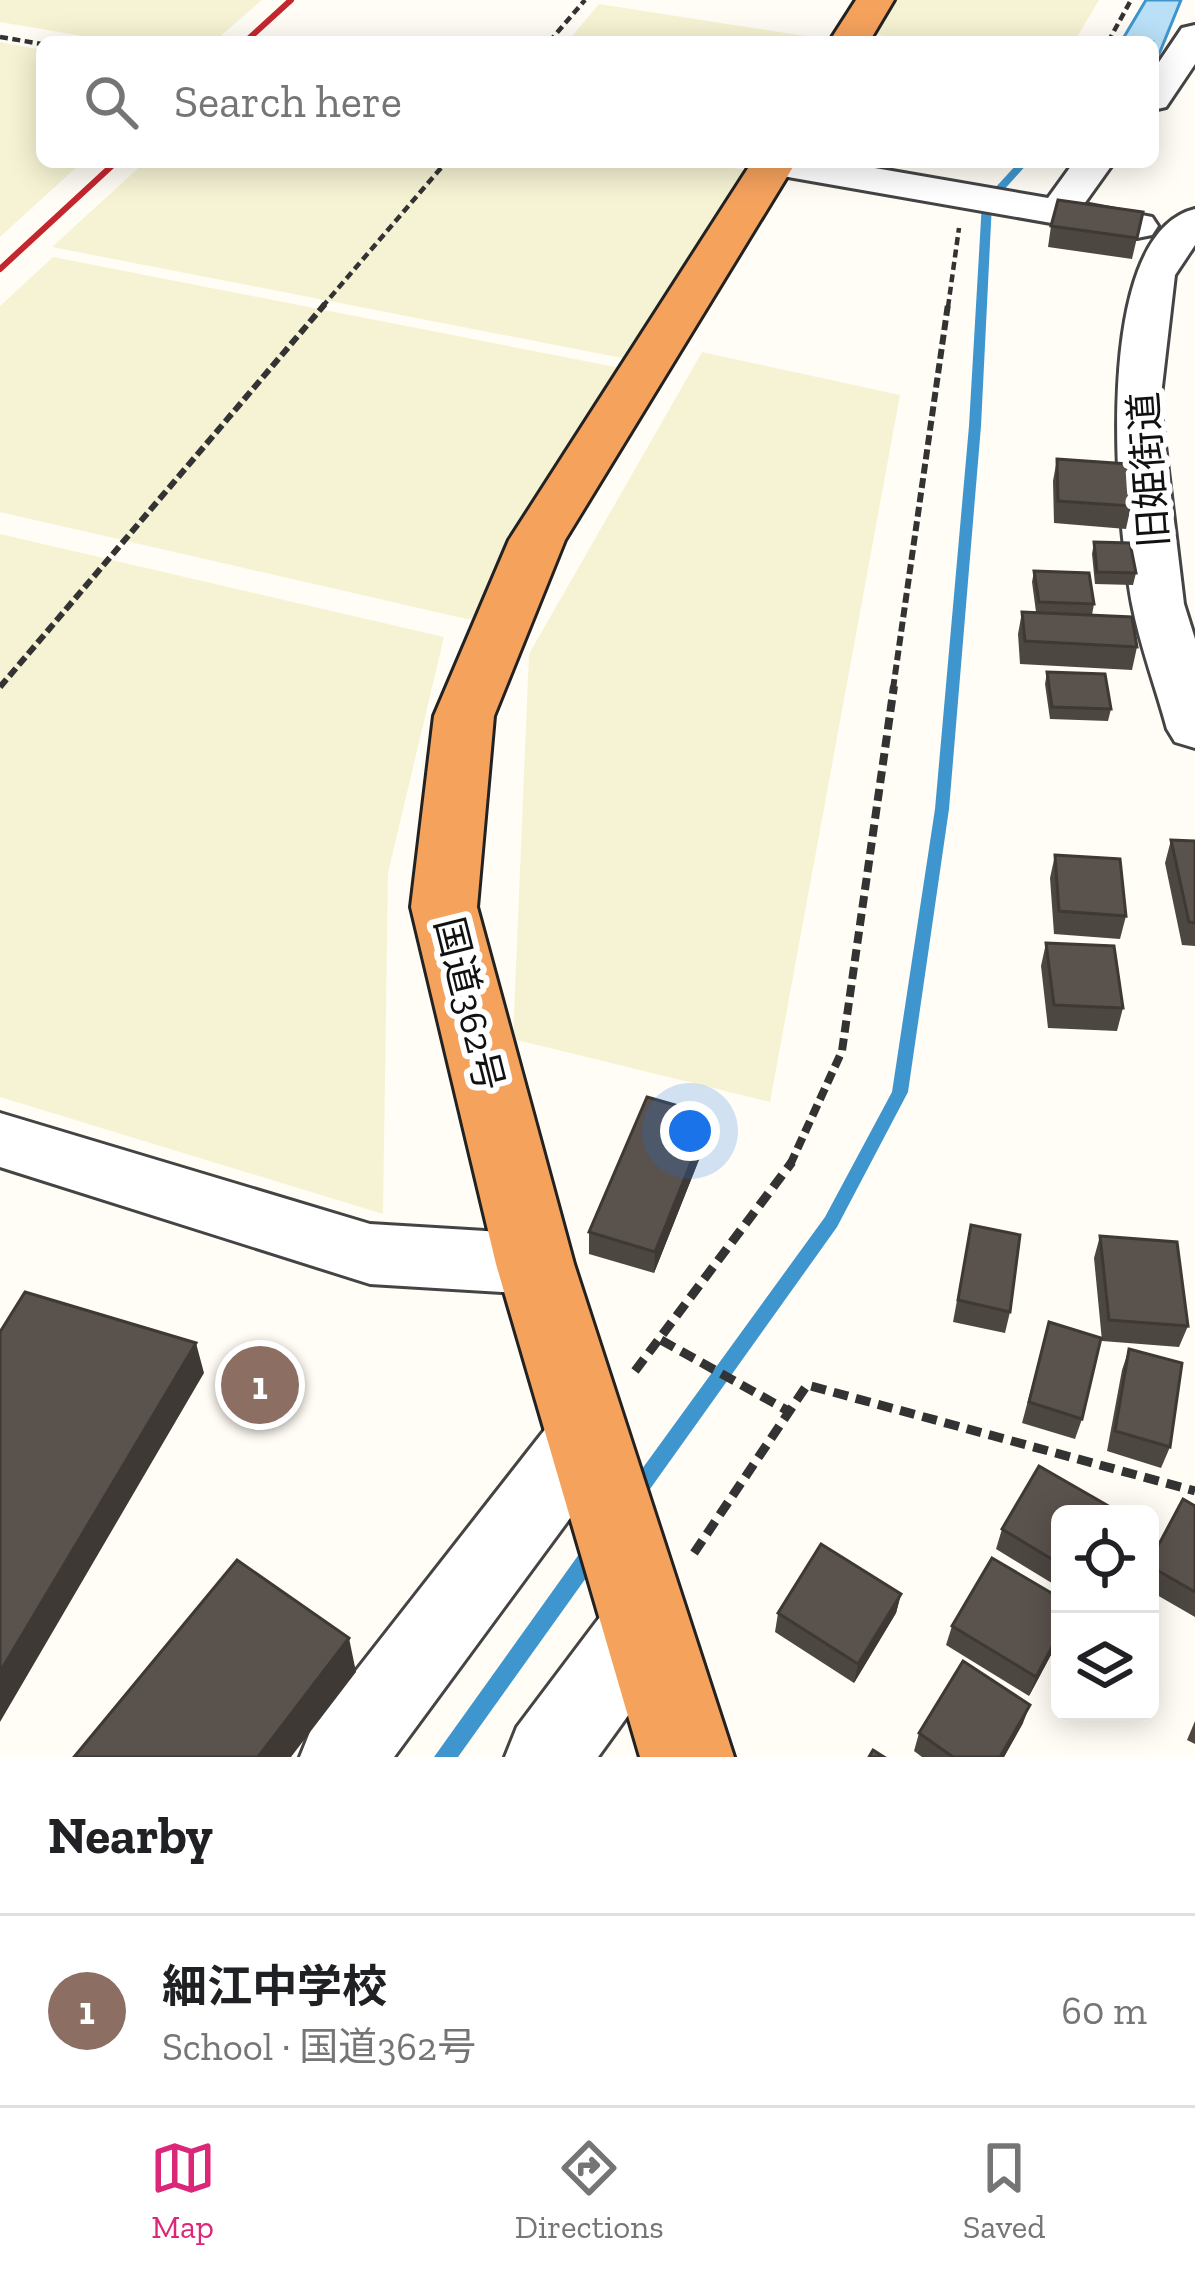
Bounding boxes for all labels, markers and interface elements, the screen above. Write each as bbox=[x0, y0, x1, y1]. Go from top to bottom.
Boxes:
search box bbox=[36, 36, 1159, 168]
icon: search bbox=[78, 69, 144, 135]
text: Search here bbox=[174, 75, 402, 129]
street label: 旧姫街道 bbox=[1120, 391, 1177, 549]
street label: 国道362号 bbox=[425, 913, 514, 1096]
your location bbox=[660, 1101, 720, 1161]
pin: 1 bbox=[221, 1340, 299, 1430]
map controls bbox=[1051, 1505, 1159, 1721]
button: locate bbox=[1051, 1505, 1159, 1613]
button: layers bbox=[1051, 1613, 1159, 1721]
text: Nearby bbox=[48, 1805, 213, 1866]
text: 細江中学校 bbox=[162, 1960, 387, 2014]
text: 1 bbox=[79, 1987, 95, 2034]
text: 60 m bbox=[1061, 1987, 1147, 2034]
text: School · 国道362号 bbox=[162, 2023, 476, 2070]
tab: Map bbox=[150, 2135, 216, 2246]
tab: Directions bbox=[515, 2135, 664, 2246]
tab: Saved bbox=[963, 2135, 1045, 2246]

